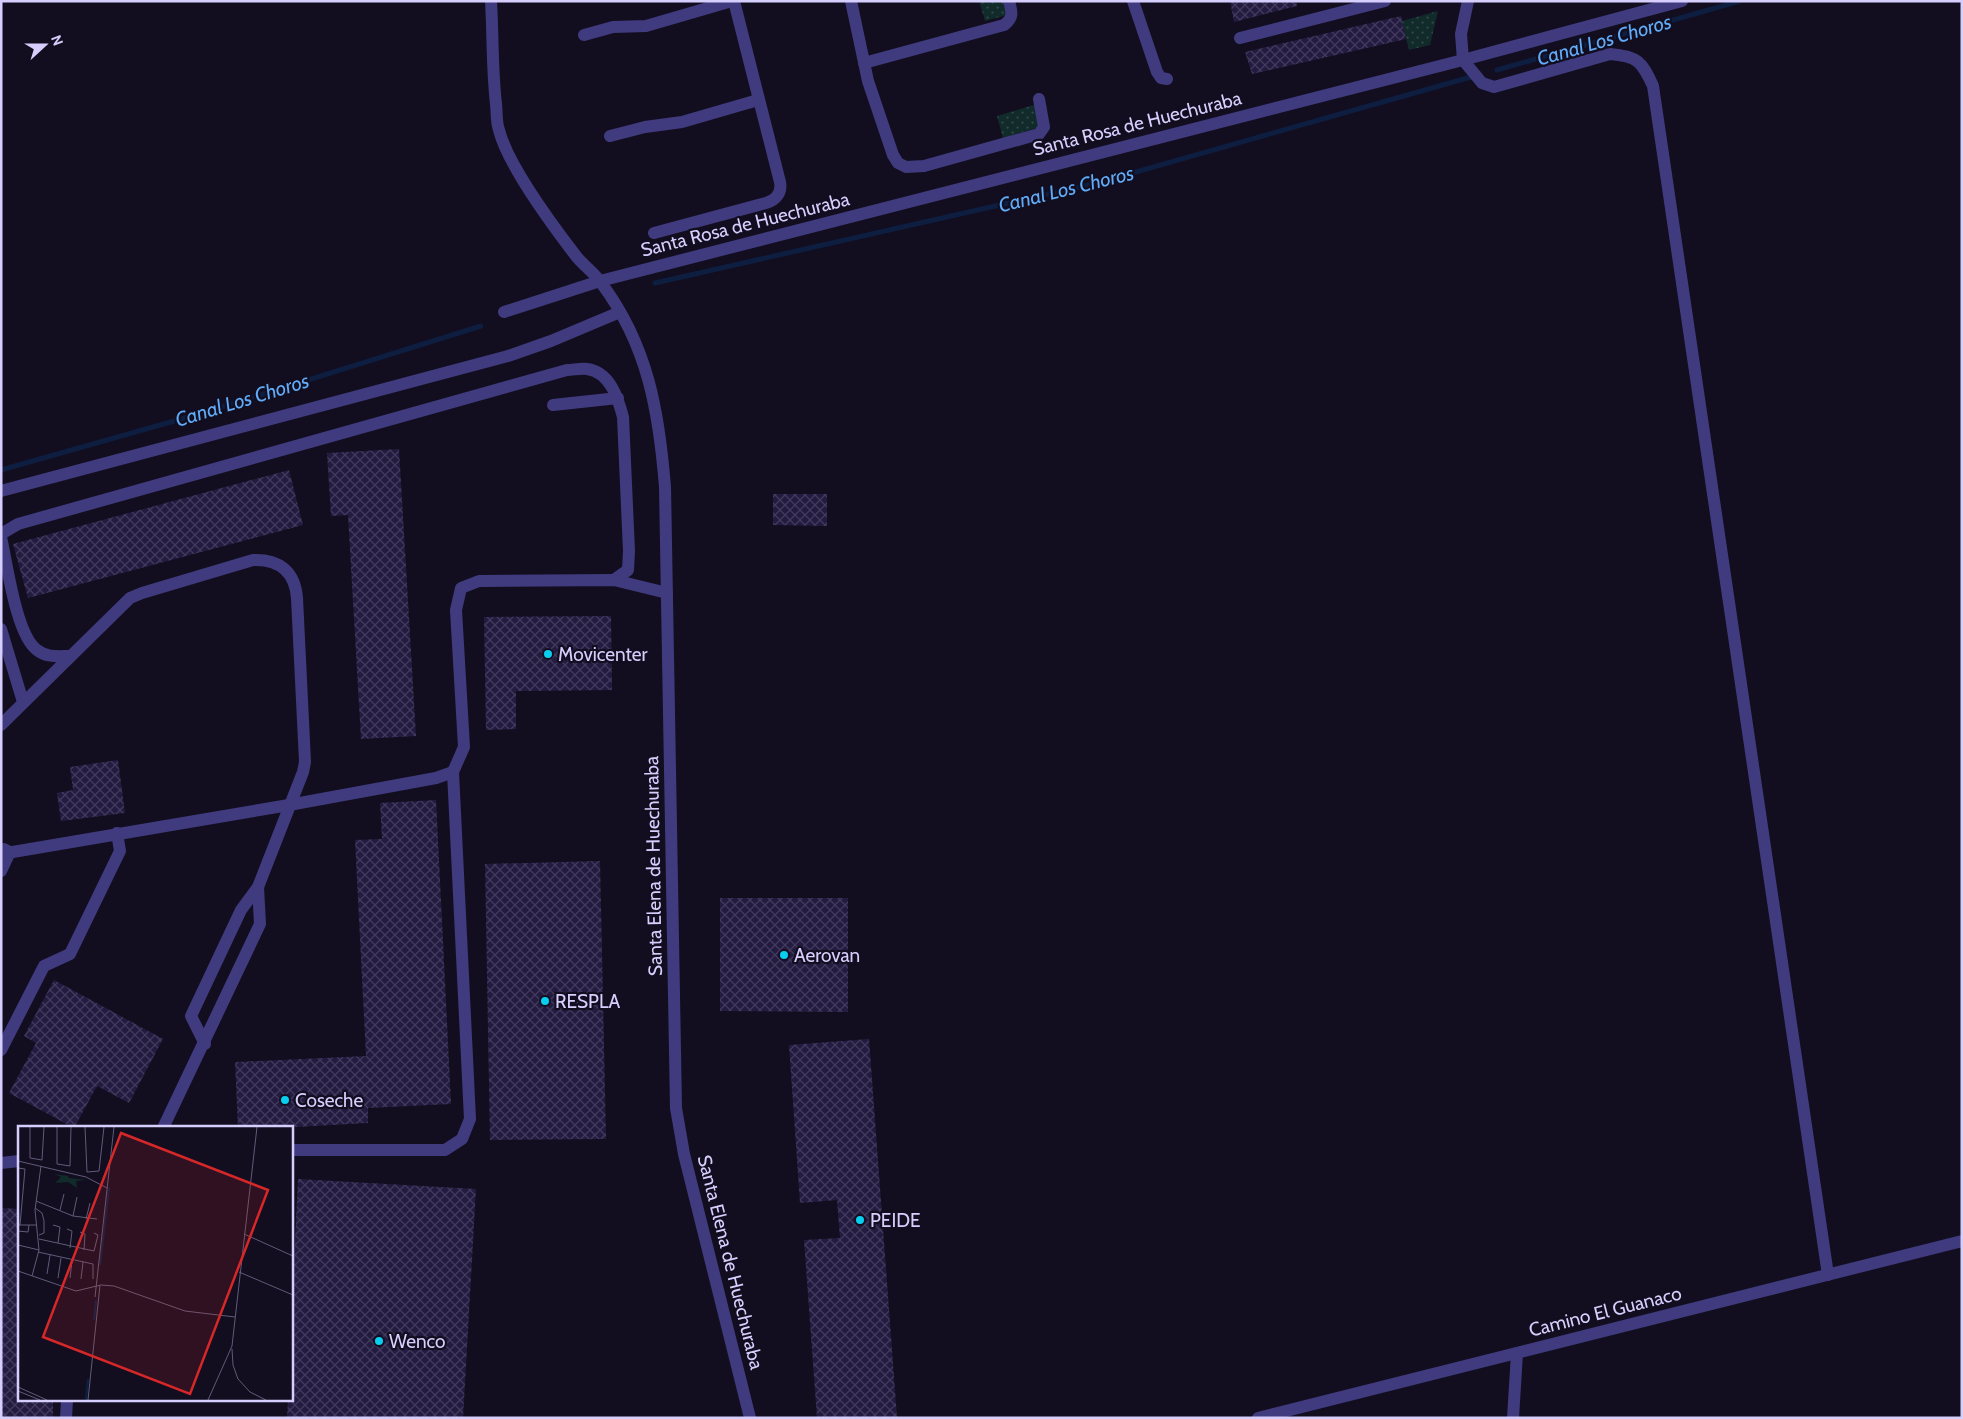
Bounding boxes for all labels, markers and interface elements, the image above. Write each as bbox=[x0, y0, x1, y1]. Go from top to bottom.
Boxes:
water label: Canal Los Choros bbox=[1534, 9, 1674, 71]
north arrow bbox=[20, 20, 70, 70]
text: N bbox=[47, 32, 67, 48]
street label: Santa Rosa de Huechuraba bbox=[1030, 86, 1244, 161]
water label: Canal Los Choros bbox=[996, 161, 1136, 217]
street label: Santa Rosa de Huechuraba bbox=[638, 187, 852, 262]
water label: Canal Los Choros bbox=[172, 368, 312, 432]
place label: Movicenter bbox=[558, 643, 648, 666]
marker: Movicenter bbox=[542, 648, 554, 660]
street label: Santa Elena de Huechuraba bbox=[640, 756, 667, 976]
place label: Aerovan bbox=[794, 944, 860, 967]
marker: Aerovan bbox=[778, 949, 790, 961]
place label: RESPLA bbox=[555, 990, 620, 1013]
marker: RESPLA bbox=[539, 995, 551, 1007]
place label: Coseche bbox=[295, 1089, 363, 1112]
marker: Coseche bbox=[279, 1094, 291, 1106]
inset map bbox=[18, 1126, 292, 1402]
street label: Santa Elena de Huechuraba bbox=[693, 1153, 768, 1372]
place label: PEIDE bbox=[870, 1209, 921, 1232]
marker: PEIDE bbox=[854, 1214, 866, 1226]
street label: Camino El Guanaco bbox=[1526, 1281, 1684, 1342]
place label: Wenco bbox=[389, 1330, 446, 1353]
marker: Wenco bbox=[373, 1335, 385, 1347]

